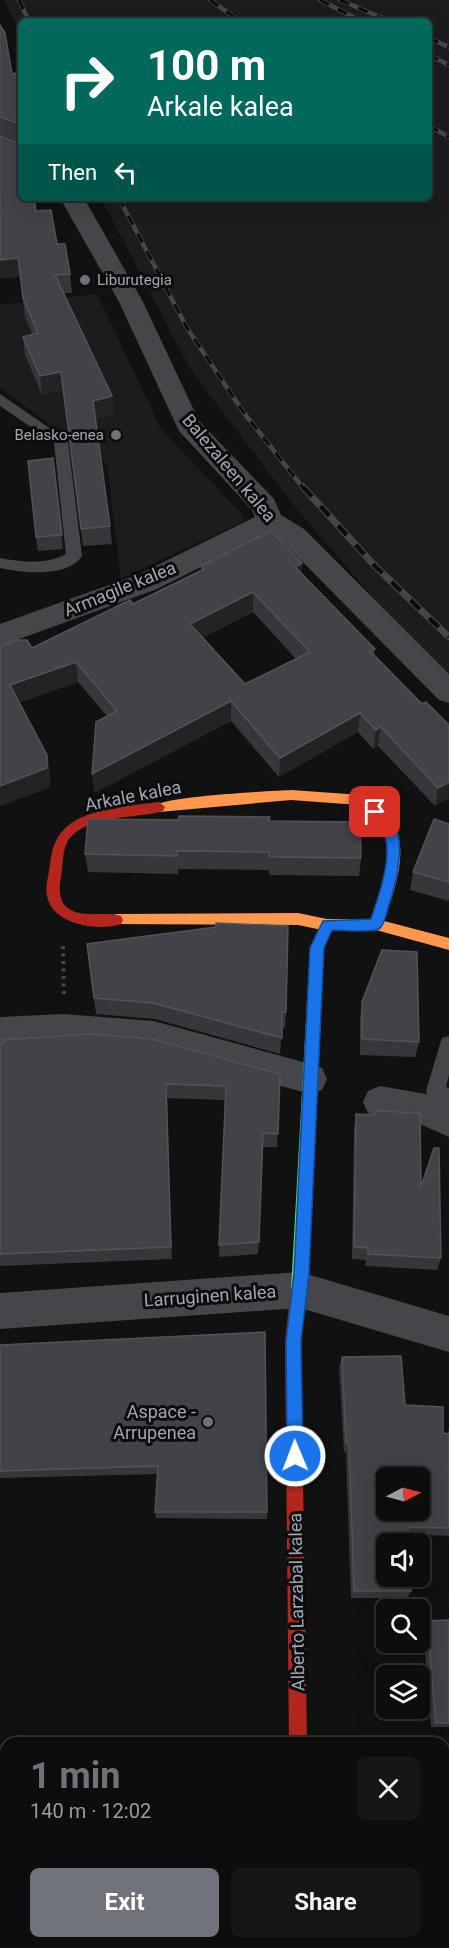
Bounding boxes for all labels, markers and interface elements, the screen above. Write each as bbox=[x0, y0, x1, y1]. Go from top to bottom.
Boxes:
text: 100 m bbox=[147, 41, 266, 90]
icon: right bbox=[48, 42, 126, 120]
text: Arkale kalea bbox=[147, 91, 294, 123]
icon: left bbox=[109, 156, 142, 189]
text: Then bbox=[48, 160, 97, 185]
place label: Liburutegia bbox=[97, 271, 172, 289]
marker: Liburutegia bbox=[78, 273, 92, 287]
street label: Balezaleen kalea bbox=[178, 410, 281, 526]
place label: Belasko-enea bbox=[14, 426, 104, 444]
marker: Belasko-enea bbox=[109, 428, 123, 442]
street label: Armagile kalea bbox=[61, 557, 179, 621]
street label: Arkale kalea bbox=[83, 776, 183, 815]
pin bbox=[349, 786, 400, 837]
icon: arrive bbox=[358, 795, 391, 828]
street label: Larruginen kalea bbox=[143, 1280, 277, 1311]
place label: Aspace - Arrupenea bbox=[113, 1401, 196, 1443]
marker: Aspace - Arrupenea bbox=[201, 1415, 215, 1429]
position arrow bbox=[263, 1424, 327, 1488]
north arrow bbox=[376, 1467, 430, 1521]
map controls bbox=[376, 1467, 430, 1719]
street label: Alberto Larzabal kalea bbox=[284, 1513, 309, 1691]
button: sound bbox=[376, 1533, 430, 1587]
button: search bbox=[376, 1599, 430, 1653]
button: layers bbox=[376, 1665, 430, 1719]
text: 1 min bbox=[30, 1755, 121, 1797]
button: close bbox=[357, 1757, 420, 1820]
text: 140 m · 12:02 bbox=[30, 1799, 151, 1823]
button: Exit bbox=[30, 1868, 219, 1937]
button: Share bbox=[231, 1868, 420, 1937]

